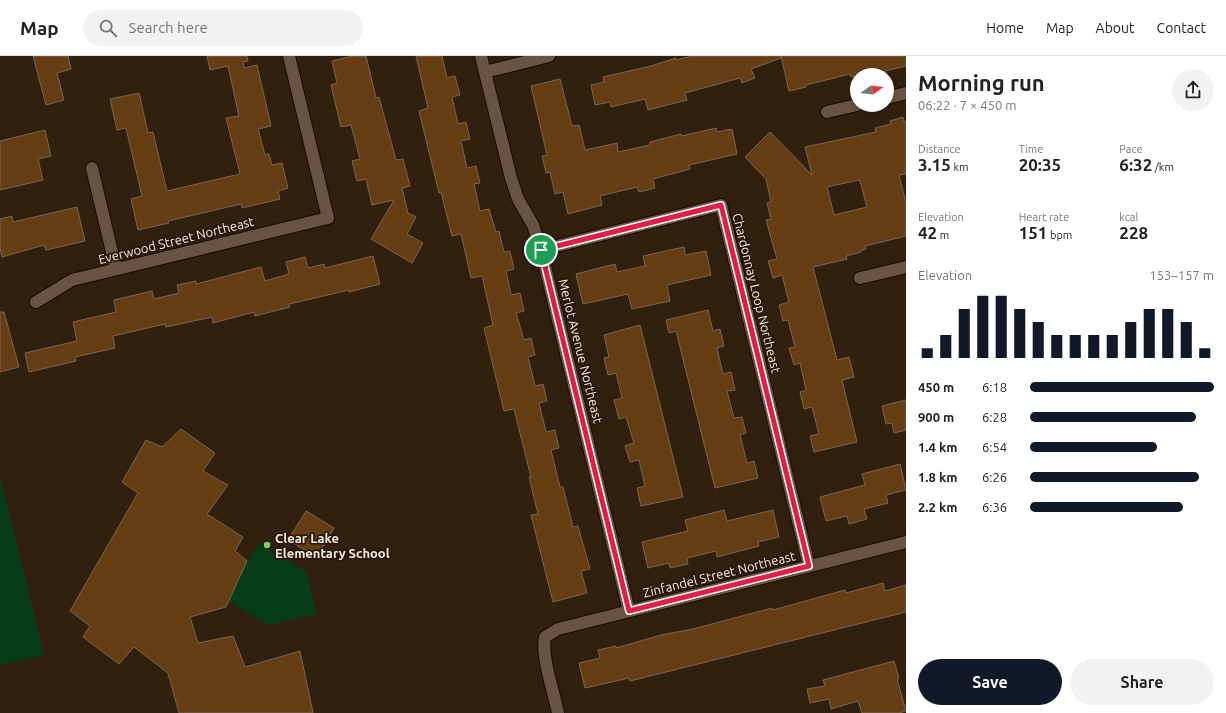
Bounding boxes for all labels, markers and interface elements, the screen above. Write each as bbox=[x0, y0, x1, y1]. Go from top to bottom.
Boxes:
search box bbox=[83, 10, 363, 46]
text: Map bbox=[20, 17, 59, 39]
icon: search bbox=[97, 17, 119, 39]
text: Search here bbox=[129, 19, 208, 36]
text: Home bbox=[986, 20, 1024, 36]
text: Map bbox=[1046, 20, 1074, 36]
text: About bbox=[1096, 20, 1135, 36]
text: Contact bbox=[1157, 20, 1206, 36]
north arrow bbox=[850, 68, 894, 112]
map controls bbox=[850, 68, 894, 112]
button: share bbox=[1172, 69, 1214, 111]
text: Morning run bbox=[918, 70, 1045, 95]
text: 06:22 · 7 × 450 m bbox=[918, 98, 1017, 112]
text: Distance bbox=[918, 143, 961, 155]
text: Time bbox=[1019, 143, 1043, 155]
text: Pace bbox=[1119, 143, 1143, 155]
text: 3.15 bbox=[918, 155, 951, 174]
text: 20:35 bbox=[1019, 155, 1061, 174]
text: 6:32 bbox=[1119, 155, 1152, 174]
text: km bbox=[951, 161, 969, 173]
text: /km bbox=[1152, 161, 1174, 173]
text: Elevation bbox=[918, 211, 964, 223]
text: Heart rate bbox=[1019, 211, 1069, 223]
text: kcal bbox=[1119, 211, 1138, 223]
street label: Chardonnay Loop Northeast bbox=[730, 212, 784, 374]
street label: Everwood Street Northeast bbox=[97, 214, 255, 266]
text: 42 bbox=[918, 223, 937, 242]
text: 151 bbox=[1019, 223, 1047, 242]
text: 228 bbox=[1119, 223, 1148, 242]
text: m bbox=[937, 229, 949, 241]
text: bpm bbox=[1047, 229, 1072, 241]
pin bbox=[524, 233, 558, 267]
icon: arrive bbox=[530, 239, 552, 261]
text: Elevation bbox=[918, 268, 972, 282]
text: 153–157 m bbox=[1149, 268, 1214, 282]
street label: Merlot Avenue Northeast bbox=[556, 277, 606, 425]
text: 450 m bbox=[918, 380, 954, 394]
text: 6:18 bbox=[982, 380, 1007, 394]
text: 900 m bbox=[918, 410, 954, 424]
text: 6:28 bbox=[982, 410, 1007, 424]
text: 1.4 km bbox=[918, 440, 957, 454]
text: 6:54 bbox=[982, 440, 1007, 454]
text: 1.8 km bbox=[918, 470, 957, 484]
text: 6:26 bbox=[982, 470, 1007, 484]
text: 2.2 km bbox=[918, 500, 957, 514]
text: 6:36 bbox=[982, 500, 1007, 514]
place label: Clear Lake Elementary School bbox=[275, 531, 390, 560]
marker: Clear Lake Elementary School bbox=[262, 540, 272, 550]
street label: Zinfandel Street Northeast bbox=[641, 548, 797, 600]
button: Save bbox=[918, 659, 1062, 705]
button: Share bbox=[1070, 659, 1214, 705]

